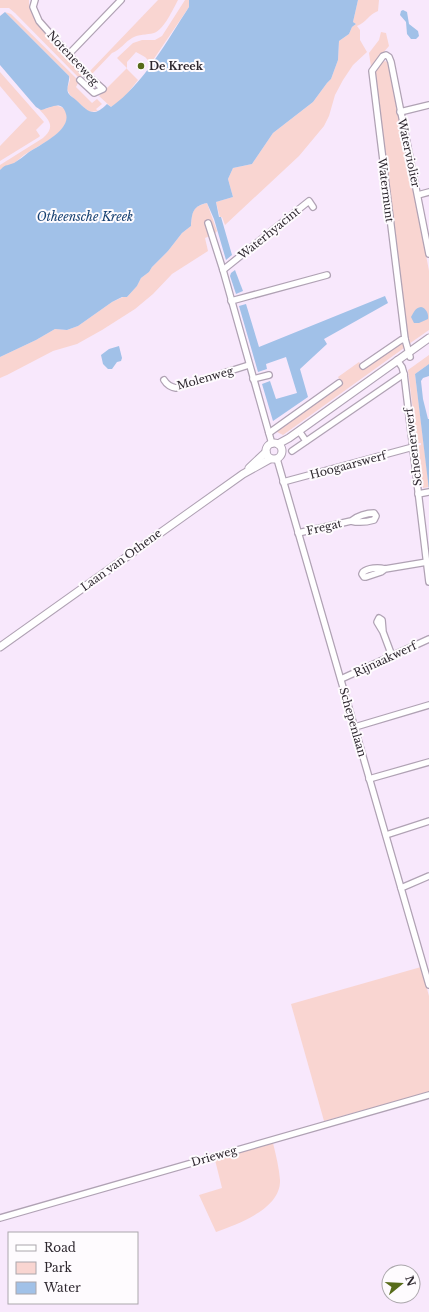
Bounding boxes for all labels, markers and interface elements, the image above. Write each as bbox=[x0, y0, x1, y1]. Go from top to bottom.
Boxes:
street label: Noteneeweg bbox=[44, 28, 102, 88]
place label: De Kreek bbox=[149, 59, 204, 73]
marker: De Kreek bbox=[136, 61, 146, 71]
street label: Waterviolier bbox=[395, 116, 423, 190]
street label: Watermunt bbox=[375, 156, 397, 224]
street label: Waterhyacint bbox=[234, 203, 303, 263]
water label: Otheensche Kreek bbox=[37, 209, 133, 224]
street label: Molenweg bbox=[175, 363, 235, 393]
street label: Schoenerwerf bbox=[401, 406, 425, 487]
street label: Hoogaarswerf bbox=[308, 448, 389, 482]
street label: Fregat bbox=[305, 516, 344, 538]
street label: Laan van Othene bbox=[78, 526, 164, 594]
street label: Rijnaakwerf bbox=[351, 638, 420, 680]
street label: Schepenlaan bbox=[336, 686, 370, 759]
street label: Drieweg bbox=[189, 1143, 239, 1169]
legend bbox=[8, 1232, 138, 1304]
text: Road bbox=[44, 1240, 76, 1255]
text: Park bbox=[44, 1260, 72, 1275]
north arrow bbox=[381, 1264, 421, 1304]
text: N bbox=[402, 1274, 419, 1289]
text: Water bbox=[43, 1280, 81, 1295]

